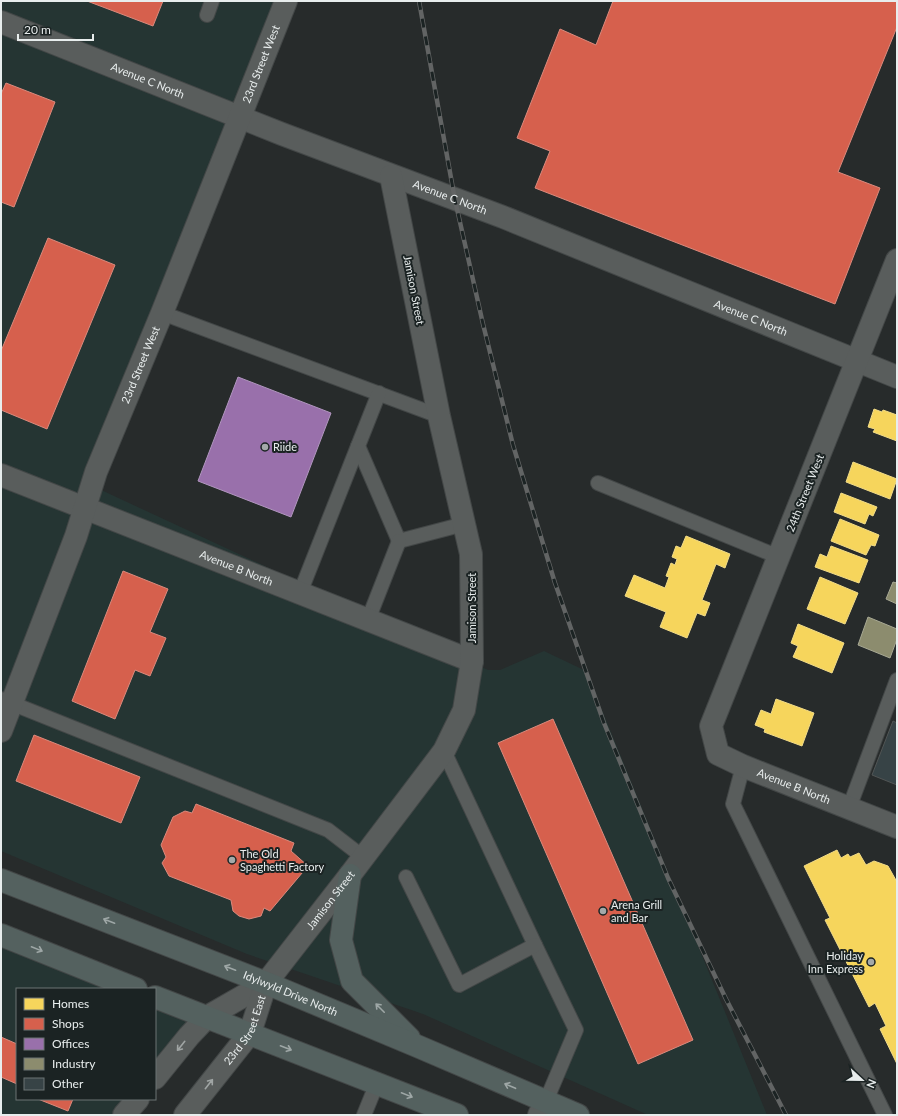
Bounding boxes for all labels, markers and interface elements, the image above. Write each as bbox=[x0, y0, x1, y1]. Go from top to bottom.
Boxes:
scale bar bbox=[18, 16, 93, 42]
text: 20 m bbox=[24, 22, 51, 37]
street label: 23rd Street West bbox=[239, 23, 282, 105]
street label: Avenue C North bbox=[109, 60, 187, 101]
street label: Avenue C North bbox=[411, 177, 489, 216]
street label: Jamison Street bbox=[401, 254, 428, 326]
street label: Avenue C North bbox=[712, 296, 790, 338]
street label: 23rd Street West bbox=[118, 324, 162, 405]
place label: Riide bbox=[273, 440, 297, 453]
marker: Riide bbox=[260, 442, 270, 452]
street label: 24th Street West bbox=[783, 452, 826, 534]
street label: Avenue B North bbox=[198, 547, 275, 588]
street label: Jamison Street bbox=[465, 573, 478, 643]
street label: Avenue B North bbox=[755, 765, 833, 806]
place label: The Old Spaghetti Factory bbox=[240, 847, 324, 873]
marker: The Old Spaghetti Factory bbox=[227, 855, 237, 865]
street label: Jamison Street bbox=[303, 868, 357, 932]
place label: Arena Grill and Bar bbox=[611, 898, 662, 924]
marker: Arena Grill and Bar bbox=[598, 906, 608, 916]
one-way arrow bbox=[103, 917, 115, 925]
one-way arrow bbox=[31, 946, 43, 954]
place label: Holiday Inn Express bbox=[808, 949, 863, 975]
marker: Holiday Inn Express bbox=[866, 957, 876, 967]
one-way arrow bbox=[224, 964, 236, 972]
street label: Idylwyld Drive North bbox=[242, 968, 340, 1018]
legend bbox=[16, 988, 156, 1100]
street label: 23rd Street East bbox=[221, 993, 268, 1067]
text: Homes bbox=[52, 996, 89, 1011]
one-way arrow bbox=[375, 1003, 385, 1013]
text: Shops bbox=[52, 1016, 84, 1031]
text: Offices bbox=[52, 1036, 89, 1051]
one-way arrow bbox=[177, 1040, 186, 1051]
one-way arrow bbox=[279, 1044, 291, 1052]
text: Industry bbox=[52, 1056, 96, 1071]
north arrow bbox=[842, 1060, 882, 1100]
text: Other bbox=[52, 1076, 84, 1091]
text: N bbox=[864, 1078, 879, 1090]
one-way arrow bbox=[205, 1079, 213, 1090]
one-way arrow bbox=[504, 1082, 516, 1089]
one-way arrow bbox=[401, 1092, 413, 1100]

